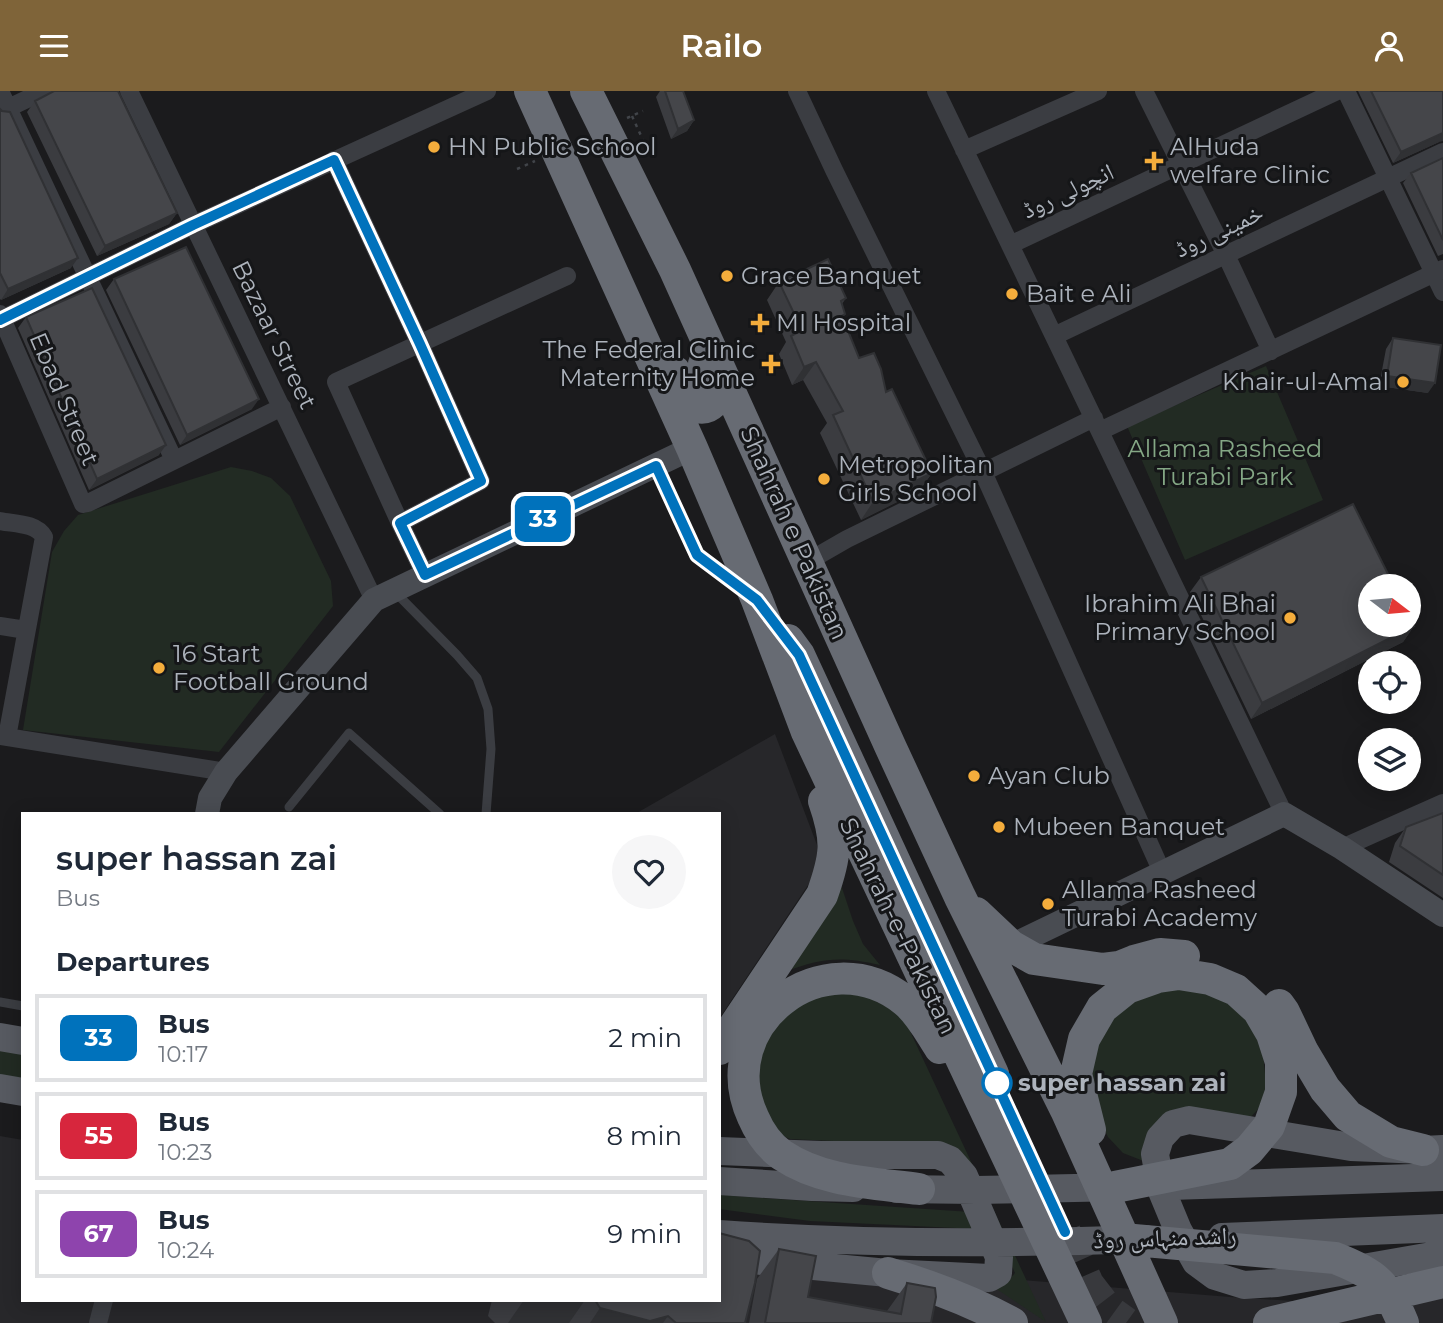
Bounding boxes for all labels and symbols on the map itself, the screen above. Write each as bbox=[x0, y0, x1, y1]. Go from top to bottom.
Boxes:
place label: HN Public School bbox=[448, 132, 657, 161]
place label: AlHuda welfare Clinic bbox=[1170, 132, 1330, 189]
marker: HN Public School bbox=[426, 139, 442, 155]
marker: AlHuda welfare Clinic bbox=[1144, 151, 1164, 171]
street label: انچولی روڈ bbox=[1017, 157, 1118, 224]
street label: خمینی روڈ bbox=[1170, 198, 1268, 264]
street label: Bazaar Street bbox=[226, 256, 323, 414]
place label: Grace Banquet bbox=[741, 261, 922, 290]
marker: Grace Banquet bbox=[719, 268, 735, 284]
place label: Bait e Ali bbox=[1026, 279, 1131, 308]
marker: Bait e Ali bbox=[1004, 286, 1020, 302]
place label: MI Hospital bbox=[776, 308, 911, 337]
marker: MI Hospital bbox=[750, 313, 770, 333]
street label: Ebad Street bbox=[23, 328, 106, 470]
place label: The Federal Clinic Maternity Home bbox=[543, 335, 755, 392]
marker: The Federal Clinic Maternity Home bbox=[761, 354, 781, 374]
place label: Khair-ul-Amal bbox=[1222, 367, 1389, 396]
marker: Khair-ul-Amal bbox=[1395, 374, 1411, 390]
street label: Shahrah e Pakistan bbox=[734, 422, 855, 644]
park label: Allama Rasheed Turabi Park bbox=[1128, 434, 1322, 491]
place label: Metropolitan Girls School bbox=[838, 450, 993, 507]
marker: Metropolitan Girls School bbox=[816, 471, 832, 487]
line badge: 33 bbox=[512, 496, 574, 542]
north arrow bbox=[1358, 574, 1421, 637]
place label: Ibrahim Ali Bhai Primary School bbox=[1084, 589, 1276, 646]
marker: Ibrahim Ali Bhai Primary School bbox=[1282, 610, 1298, 626]
place label: 16 Start Football Ground bbox=[173, 639, 369, 696]
marker: 16 Start Football Ground bbox=[151, 660, 167, 676]
place label: Ayan Club bbox=[988, 761, 1110, 790]
marker: Ayan Club bbox=[966, 768, 982, 784]
place label: Mubeen Banquet bbox=[1013, 812, 1225, 841]
street label: Shahrah-e-Pakistan bbox=[833, 813, 963, 1039]
marker: Mubeen Banquet bbox=[991, 819, 1007, 835]
place label: Allama Rasheed Turabi Academy bbox=[1062, 875, 1257, 932]
marker: Allama Rasheed Turabi Academy bbox=[1040, 896, 1056, 912]
marker: super hassan zai bbox=[982, 1068, 1012, 1098]
place label: super hassan zai bbox=[1018, 1068, 1226, 1097]
street label: راشد منہاس روڈ bbox=[1093, 1221, 1237, 1254]

